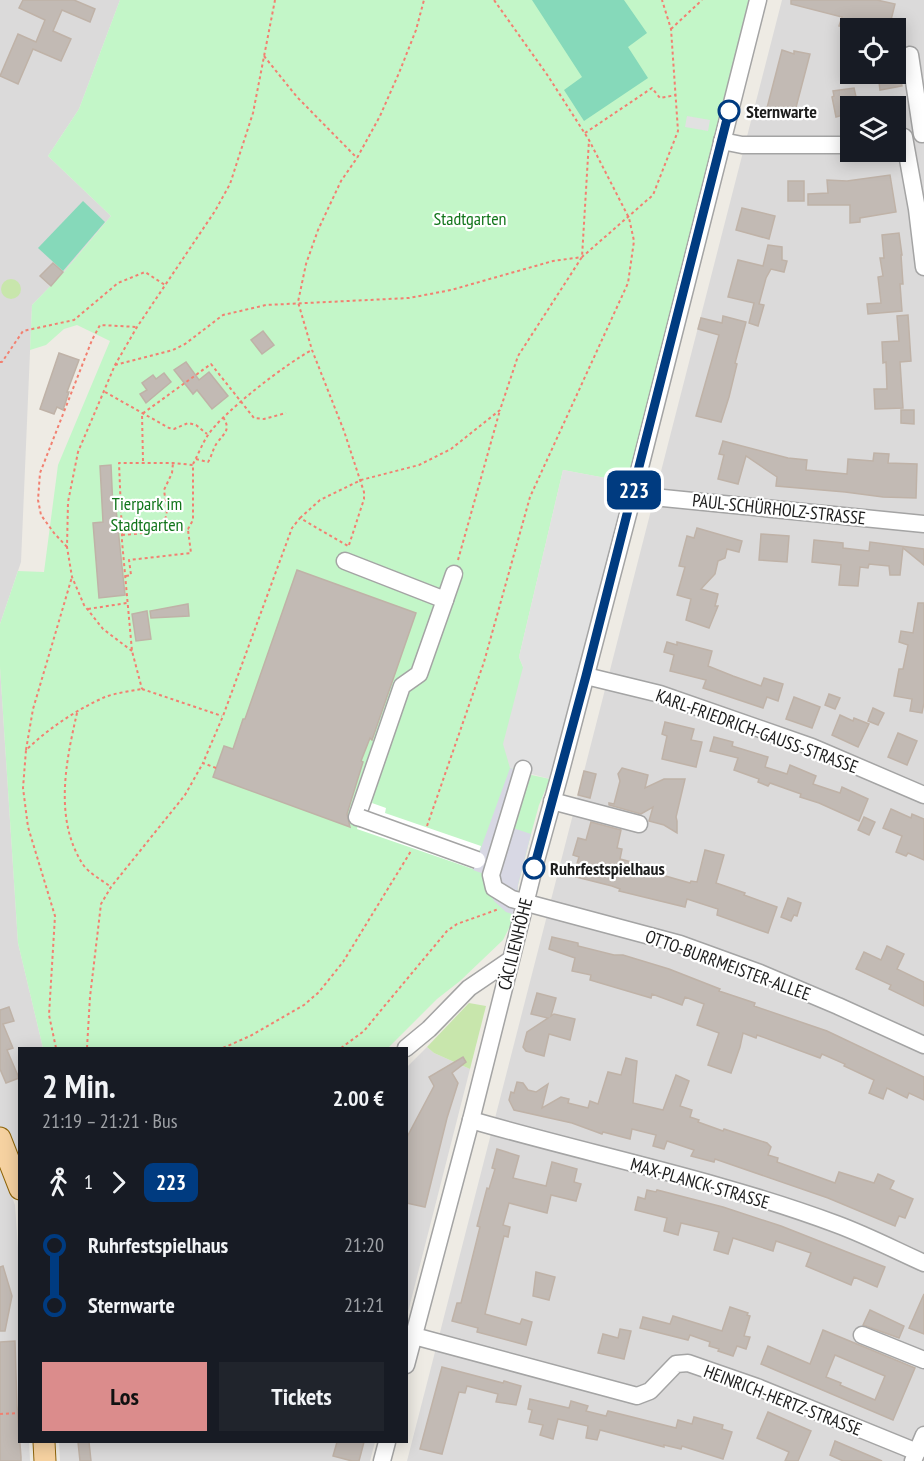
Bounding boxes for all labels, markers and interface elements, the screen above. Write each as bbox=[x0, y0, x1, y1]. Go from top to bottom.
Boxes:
map controls bbox=[840, 18, 906, 162]
button: locate bbox=[840, 18, 906, 84]
button: layers bbox=[840, 96, 906, 162]
marker: Sternwarte bbox=[718, 100, 740, 122]
place label: Sternwarte bbox=[746, 100, 817, 123]
park label: Stadtgarten bbox=[434, 207, 506, 230]
line badge: 223 bbox=[600, 470, 668, 510]
text: 223 bbox=[619, 477, 649, 504]
street label: PAUL-SCHÜRHOLZ-STRASSE bbox=[691, 488, 867, 530]
park label: Tierpark im Stadtgarten bbox=[111, 492, 183, 536]
street label: KARL-FRIEDRICH-GAUSS-STRASSE bbox=[653, 684, 861, 778]
marker: Ruhrfestspielhaus bbox=[523, 857, 545, 879]
place label: Ruhrfestspielhaus bbox=[550, 857, 665, 880]
street label: CÄCILIENHÖHE bbox=[492, 895, 538, 993]
street label: OTTO-BURRMEISTER-ALLEE bbox=[642, 924, 814, 1006]
text: 2 Min. bbox=[42, 1064, 116, 1107]
text: 2.00 € bbox=[333, 1084, 384, 1112]
text: 21:19 – 21:21 · Bus bbox=[42, 1108, 177, 1134]
street label: MAX-PLANCK-STRASSE bbox=[628, 1152, 772, 1214]
icon: walk bbox=[42, 1166, 75, 1199]
icon: forward bbox=[102, 1166, 135, 1199]
text: 1 bbox=[84, 1169, 93, 1195]
text: 223 bbox=[156, 1169, 186, 1196]
text: Ruhrfestspielhaus bbox=[88, 1231, 228, 1259]
text: 21:20 bbox=[344, 1232, 384, 1258]
text: Sternwarte bbox=[88, 1291, 175, 1319]
text: 21:21 bbox=[344, 1292, 384, 1318]
street label: HEINRICH-HERTZ-STRASSE bbox=[701, 1359, 865, 1441]
button: Los bbox=[42, 1362, 207, 1431]
button: Tickets bbox=[219, 1362, 384, 1431]

